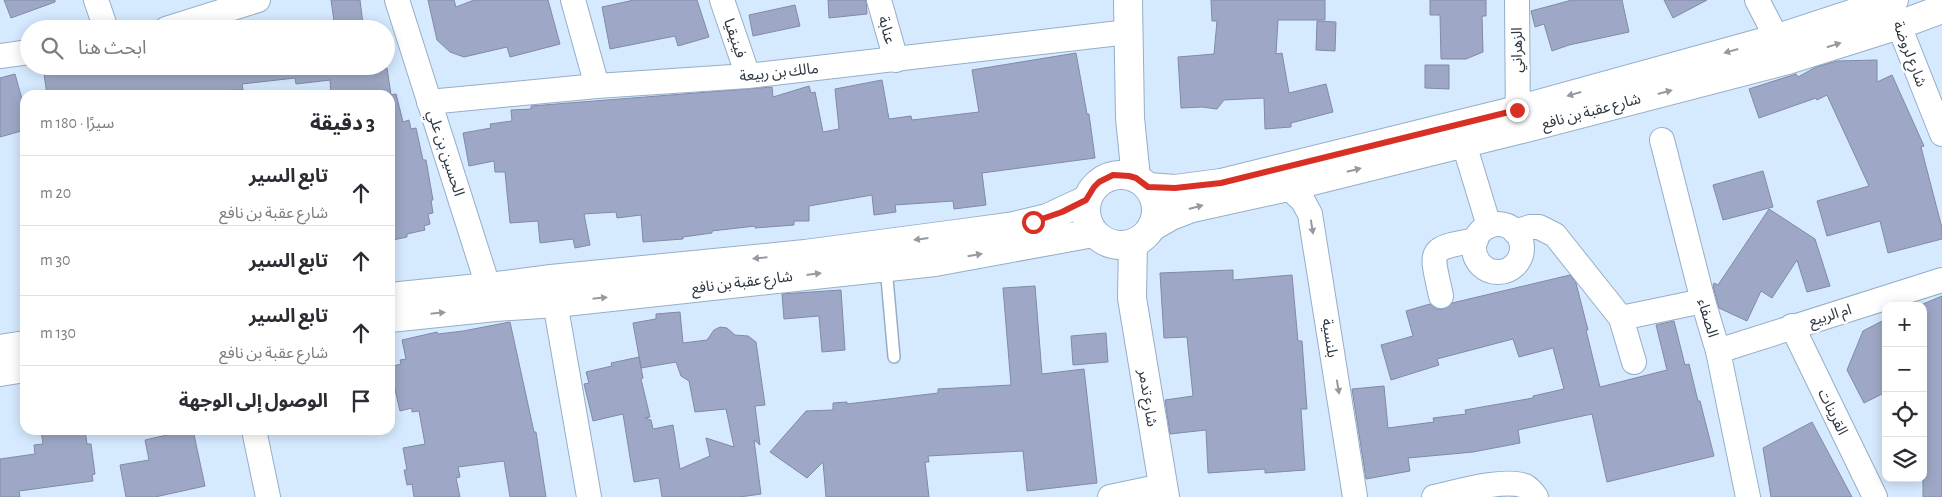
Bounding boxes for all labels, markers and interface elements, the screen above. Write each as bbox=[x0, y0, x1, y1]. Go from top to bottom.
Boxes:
street label: عنابة bbox=[875, 14, 898, 46]
street label: فينيقيا bbox=[721, 17, 748, 60]
street label: شارع لروضة bbox=[1886, 19, 1929, 91]
search box bbox=[20, 20, 395, 75]
street label: الزهراني bbox=[1510, 27, 1528, 73]
icon: search bbox=[38, 34, 66, 62]
text: ابحث هنا bbox=[78, 39, 147, 58]
one-way arrow bbox=[1827, 41, 1842, 49]
one-way arrow bbox=[1723, 47, 1738, 55]
street label: مالك بن ربيعة bbox=[739, 61, 820, 85]
one-way arrow bbox=[1657, 88, 1672, 96]
street label: شارع عقبة بن نافع bbox=[1540, 91, 1644, 136]
one-way arrow bbox=[1566, 91, 1581, 99]
route end bbox=[1506, 99, 1529, 122]
street label: الحسين بن علي bbox=[421, 108, 466, 199]
text: 3 دقيقة bbox=[310, 113, 375, 134]
text: سيرًا · 180 m bbox=[40, 115, 114, 131]
one-way arrow bbox=[1347, 166, 1362, 174]
text: تابع السير bbox=[249, 167, 328, 186]
icon: ahead bbox=[347, 179, 375, 207]
text: 20 m bbox=[40, 185, 71, 201]
one-way arrow bbox=[1188, 203, 1204, 211]
text: شارع عقبة بن نافع bbox=[219, 205, 328, 221]
route start bbox=[1022, 211, 1045, 234]
one-way arrow bbox=[1309, 219, 1317, 235]
one-way arrow bbox=[913, 235, 929, 243]
icon: ahead bbox=[347, 247, 375, 275]
one-way arrow bbox=[968, 251, 984, 259]
text: 30 m bbox=[40, 252, 71, 268]
text: تابع السير bbox=[249, 252, 328, 271]
one-way arrow bbox=[752, 254, 768, 262]
street label: شارع عقبة بن نافع bbox=[690, 269, 794, 300]
one-way arrow bbox=[806, 270, 822, 278]
one-way arrow bbox=[593, 294, 609, 302]
street label: الصفاء bbox=[1695, 297, 1720, 339]
street label: ام الربيع bbox=[1807, 302, 1854, 333]
map controls bbox=[1882, 302, 1927, 482]
button: + bbox=[1882, 302, 1927, 347]
text: تابع السير bbox=[249, 307, 328, 326]
one-way arrow bbox=[431, 309, 447, 317]
street label: بلنسية bbox=[1319, 317, 1340, 359]
icon: ahead bbox=[347, 319, 375, 347]
text: 130 m bbox=[40, 325, 76, 341]
text: شارع عقبة بن نافع bbox=[219, 345, 328, 361]
button: − bbox=[1882, 347, 1927, 392]
street label: شارع تدمر bbox=[1131, 367, 1159, 429]
one-way arrow bbox=[1334, 379, 1342, 395]
icon: arrive bbox=[347, 387, 375, 415]
street label: القرينات bbox=[1814, 387, 1850, 438]
text: الوصول إلى الوجهة bbox=[179, 392, 328, 411]
button: locate bbox=[1882, 392, 1927, 437]
button: layers bbox=[1882, 437, 1927, 482]

